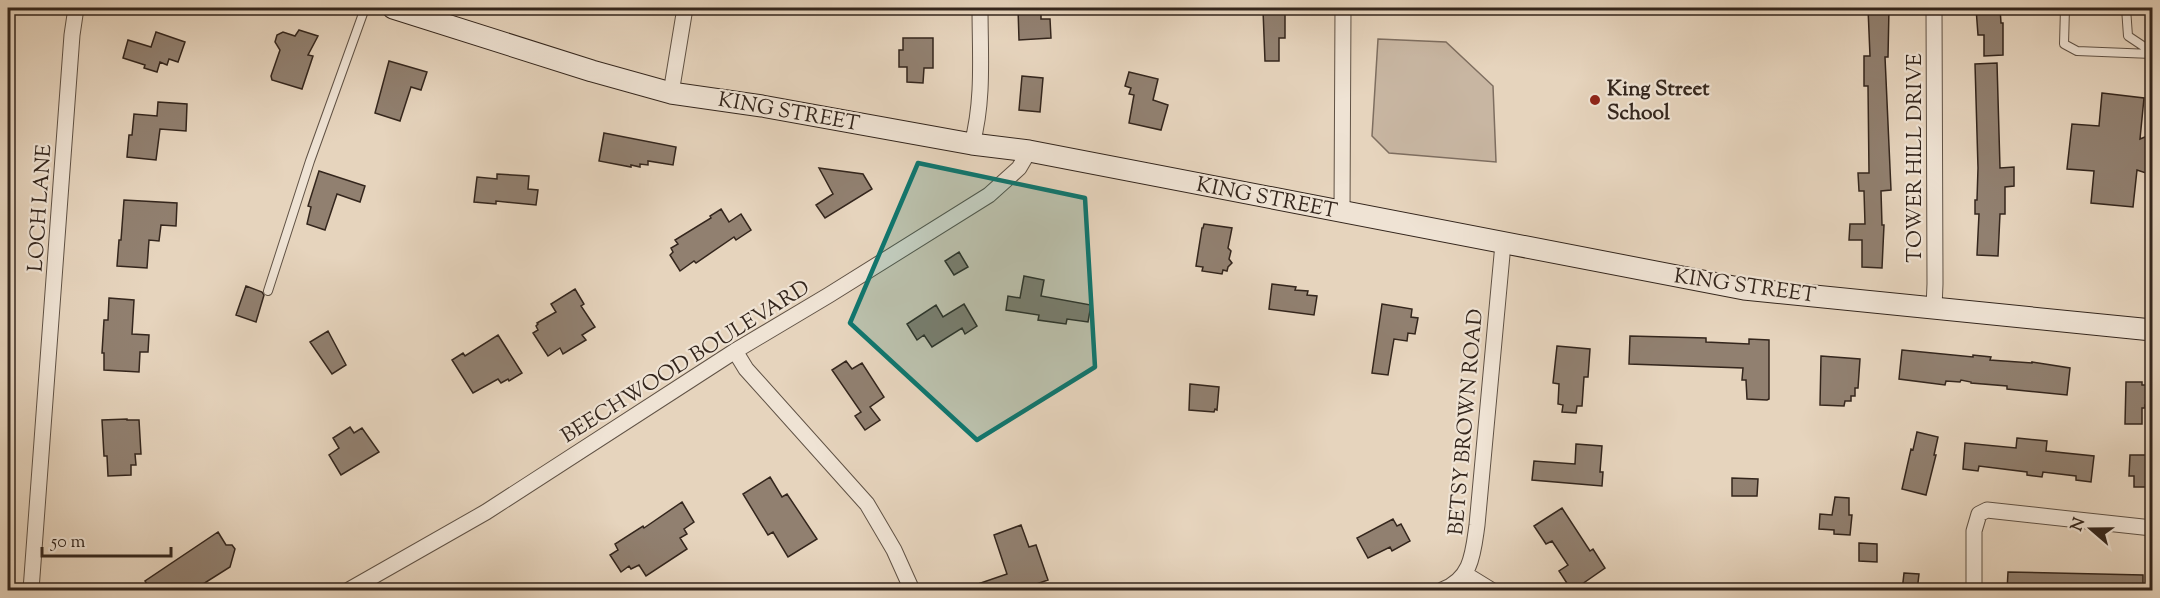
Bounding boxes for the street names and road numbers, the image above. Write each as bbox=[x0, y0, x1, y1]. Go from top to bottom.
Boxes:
street label: TOWER HILL DRIVE bbox=[1901, 53, 1931, 263]
street label: KING STREET bbox=[716, 86, 862, 140]
street label: LOCH LANE bbox=[22, 143, 60, 273]
street label: KING STREET bbox=[1194, 171, 1340, 227]
street label: KING STREET bbox=[1672, 262, 1818, 312]
street label: BEECHWOOD BOULEVARD bbox=[556, 274, 816, 452]
street label: BETSY BROWN ROAD bbox=[1442, 308, 1492, 537]

